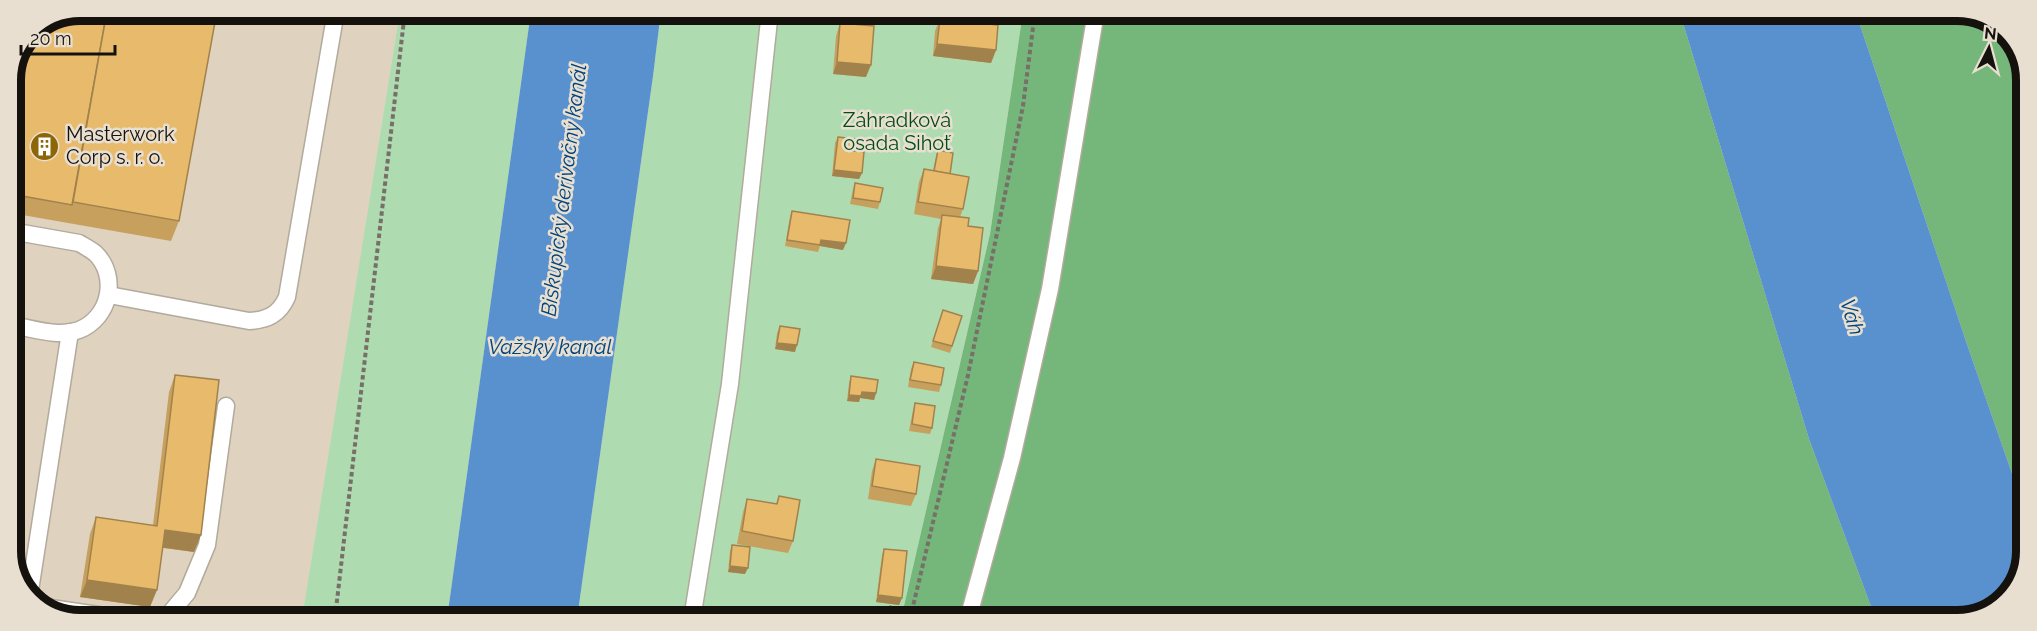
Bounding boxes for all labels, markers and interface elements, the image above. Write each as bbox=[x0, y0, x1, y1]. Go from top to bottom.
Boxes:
scale bar bbox=[21, 18, 116, 56]
north arrow bbox=[1959, 18, 2019, 78]
text: N bbox=[1983, 23, 1998, 44]
text: 20 m bbox=[30, 28, 72, 49]
water label: Biskupický derivačný kanál bbox=[536, 62, 591, 318]
park label: Záhradková osada Sihoť bbox=[843, 108, 952, 155]
place label: Masterwork Corp s. r. o. bbox=[66, 122, 175, 169]
building icon: Masterwork Corp s. r. o. bbox=[29, 130, 61, 162]
water label: Váh bbox=[1835, 296, 1870, 338]
water label: Važský kanál bbox=[488, 334, 612, 359]

